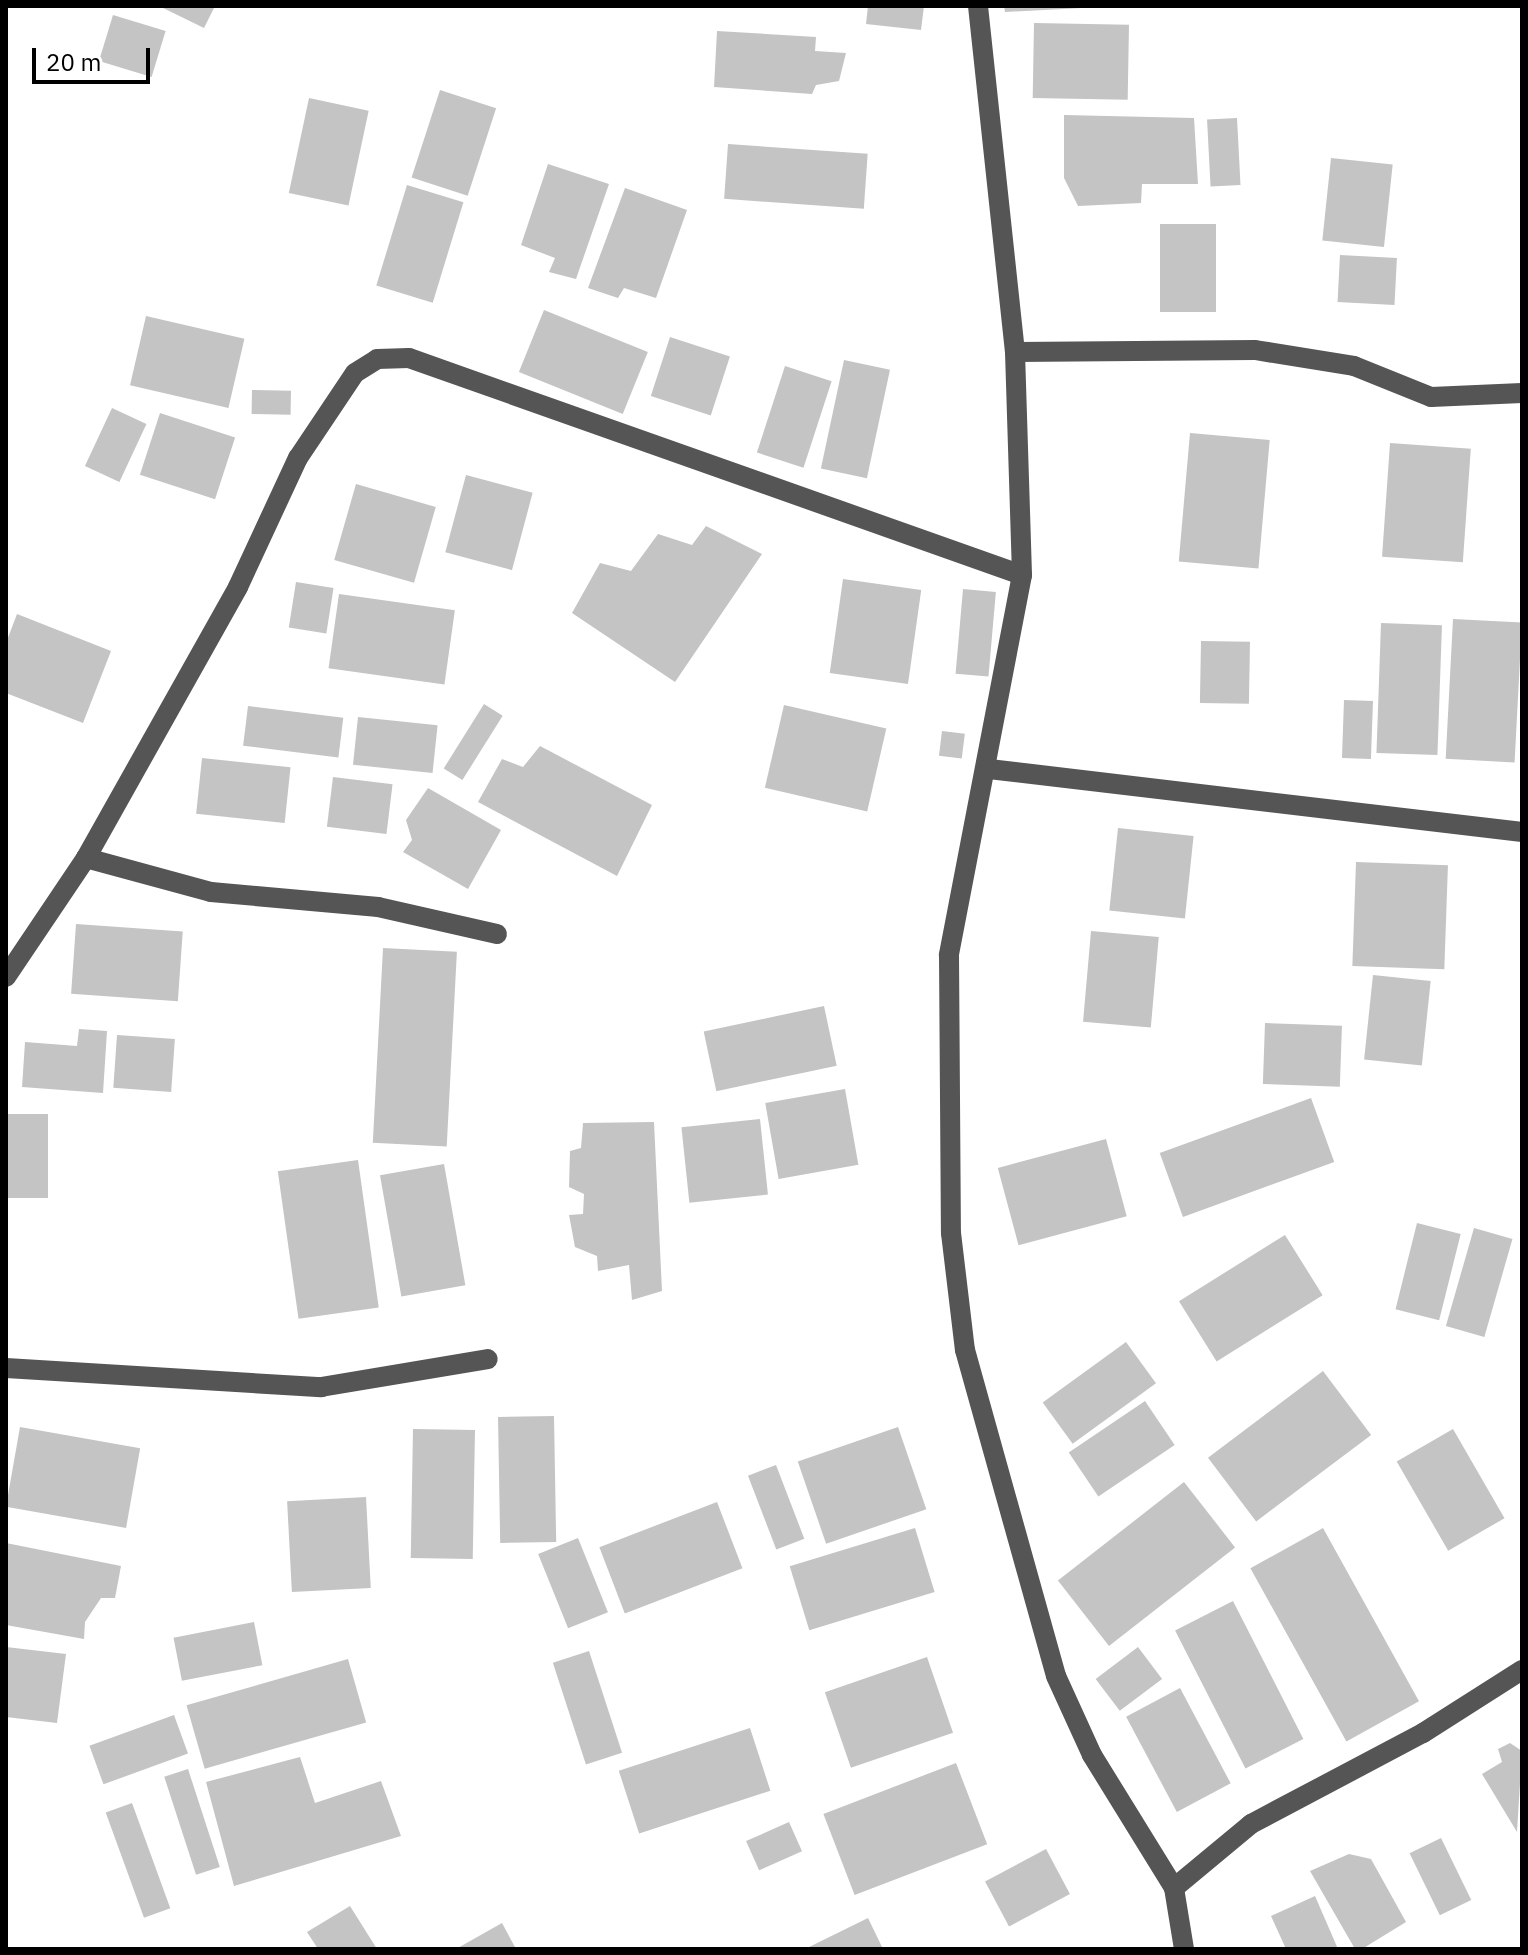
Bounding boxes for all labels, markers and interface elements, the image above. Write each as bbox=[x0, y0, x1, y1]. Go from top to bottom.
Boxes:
scale bar bbox=[36, 32, 154, 82]
text: 20 m bbox=[46, 46, 101, 78]

